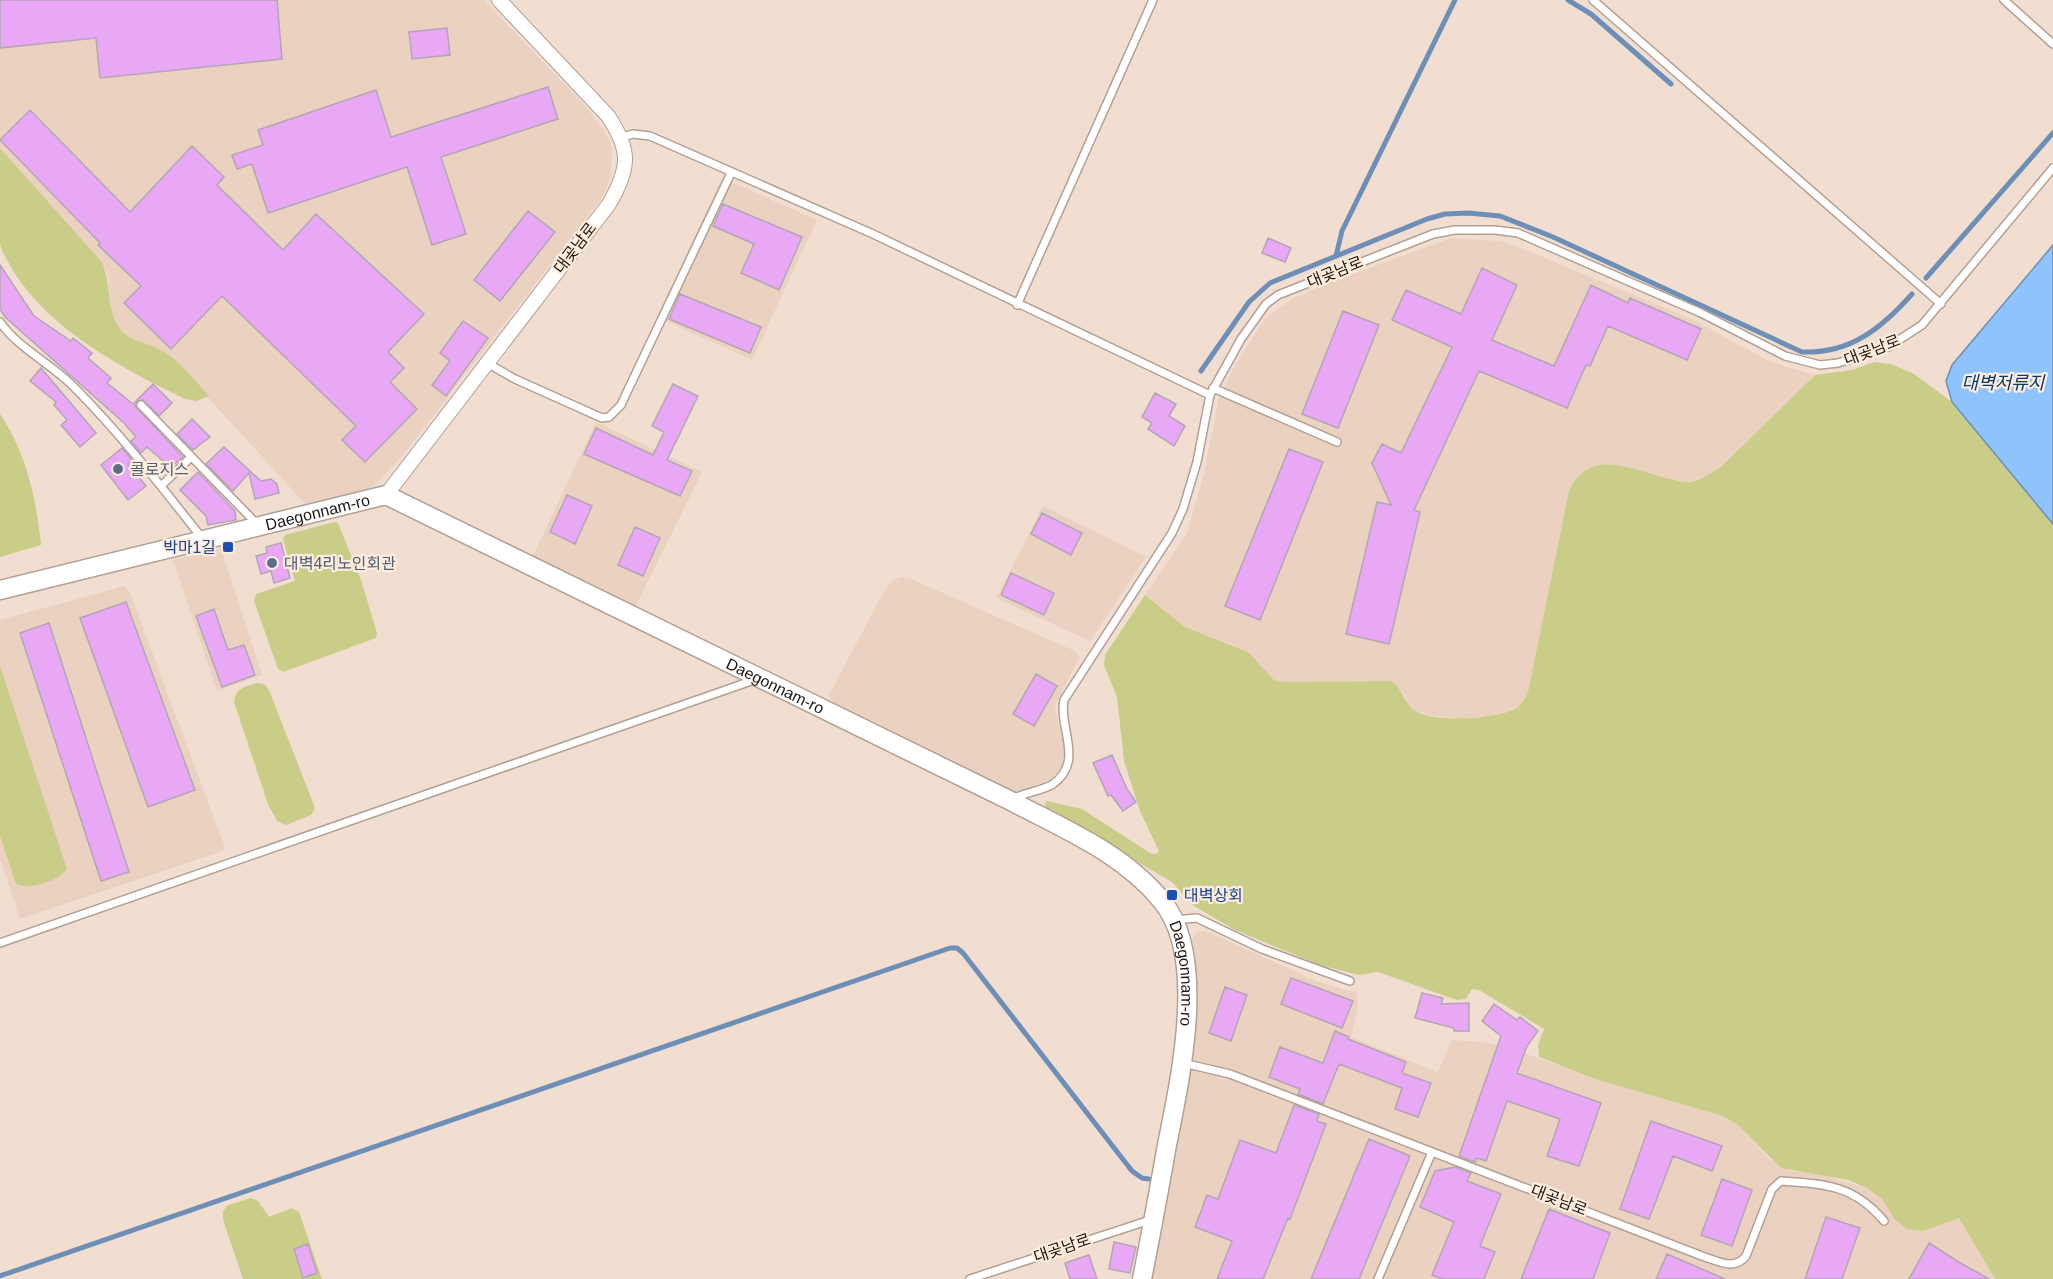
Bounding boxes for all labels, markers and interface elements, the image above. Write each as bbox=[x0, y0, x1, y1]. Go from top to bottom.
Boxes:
street label: 대곶남로 bbox=[550, 219, 600, 277]
street label: 대곶남로 bbox=[1305, 253, 1366, 291]
street label: 대곶남로 bbox=[1841, 331, 1903, 368]
water label: 대벽저류지 bbox=[1962, 373, 2046, 393]
place label: 콜로지스 bbox=[130, 461, 189, 478]
marker: 콜로지스 bbox=[111, 462, 125, 476]
street label: Daegonnam-ro bbox=[264, 491, 371, 533]
place label: 박마1길 bbox=[163, 539, 216, 556]
marker: 박마1길 bbox=[221, 540, 235, 554]
place label: 대벽4리노인회관 bbox=[284, 555, 396, 572]
marker: 대벽4리노인회관 bbox=[265, 556, 279, 570]
street label: Daegonnam-ro bbox=[724, 654, 827, 717]
place label: 대벽상회 bbox=[1184, 887, 1243, 904]
marker: 대벽상회 bbox=[1165, 888, 1179, 902]
street label: Daegonnam-ro bbox=[1167, 918, 1196, 1027]
street label: 대곶남로 bbox=[1528, 1182, 1590, 1219]
street label: 대곶남로 bbox=[1031, 1230, 1093, 1266]

